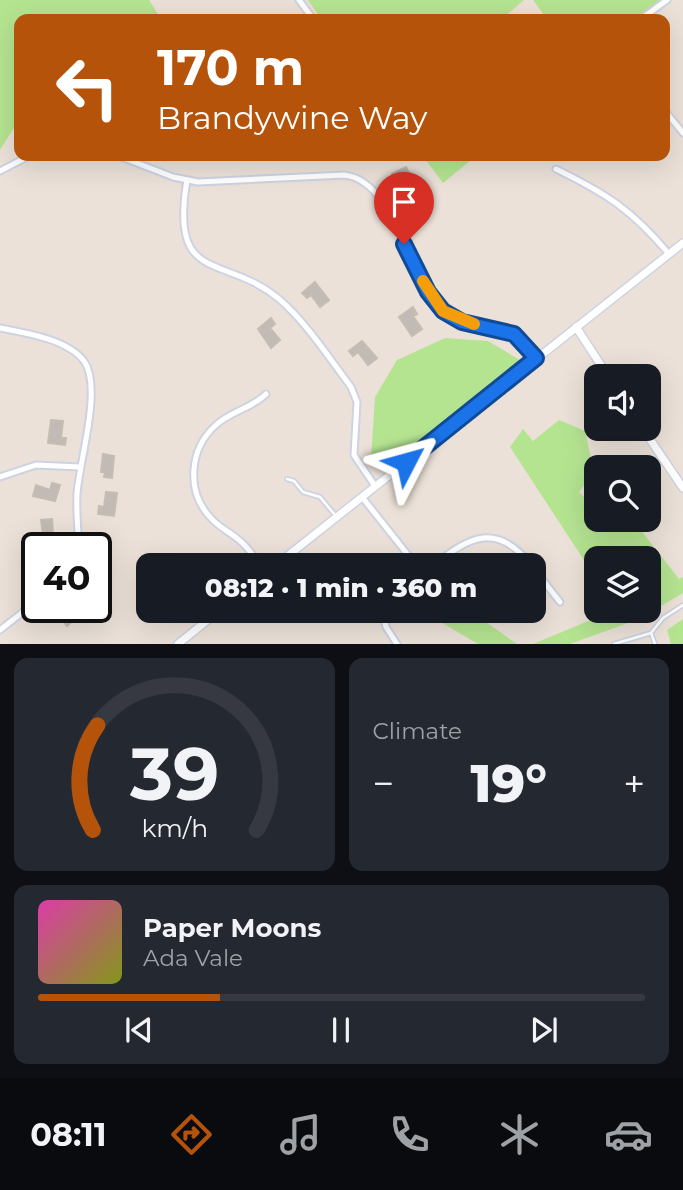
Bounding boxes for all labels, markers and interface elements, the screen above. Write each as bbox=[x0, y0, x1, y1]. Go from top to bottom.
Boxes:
text: 170 m bbox=[157, 38, 304, 97]
icon: left bbox=[42, 42, 133, 133]
text: Brandywine Way bbox=[157, 98, 427, 137]
pin bbox=[374, 172, 434, 244]
icon: arrive bbox=[385, 183, 423, 221]
map controls bbox=[584, 364, 661, 623]
button: sound bbox=[584, 364, 661, 441]
position arrow bbox=[369, 425, 443, 499]
button: search bbox=[584, 455, 661, 532]
speed limit sign: 40 bbox=[21, 532, 112, 623]
button: layers bbox=[584, 546, 661, 623]
text: 08:12 · 1 min · 360 m bbox=[205, 572, 477, 604]
text: Climate bbox=[373, 717, 462, 745]
text: 39 bbox=[129, 731, 219, 819]
text: 19° bbox=[471, 752, 547, 815]
text: − bbox=[373, 760, 394, 807]
text: + bbox=[623, 760, 645, 807]
text: km/h bbox=[141, 813, 208, 843]
text: Paper Moons bbox=[143, 912, 321, 944]
text: Ada Vale bbox=[143, 944, 243, 972]
icon: previous bbox=[120, 1011, 158, 1049]
icon: pause bbox=[322, 1011, 360, 1049]
icon: next bbox=[525, 1011, 563, 1049]
icon: directions bbox=[167, 1110, 216, 1159]
icon: music bbox=[276, 1110, 325, 1159]
icon: phone bbox=[385, 1110, 434, 1159]
icon: climate bbox=[495, 1110, 544, 1159]
icon: car bbox=[604, 1110, 653, 1159]
text: 08:11 bbox=[30, 1115, 106, 1154]

